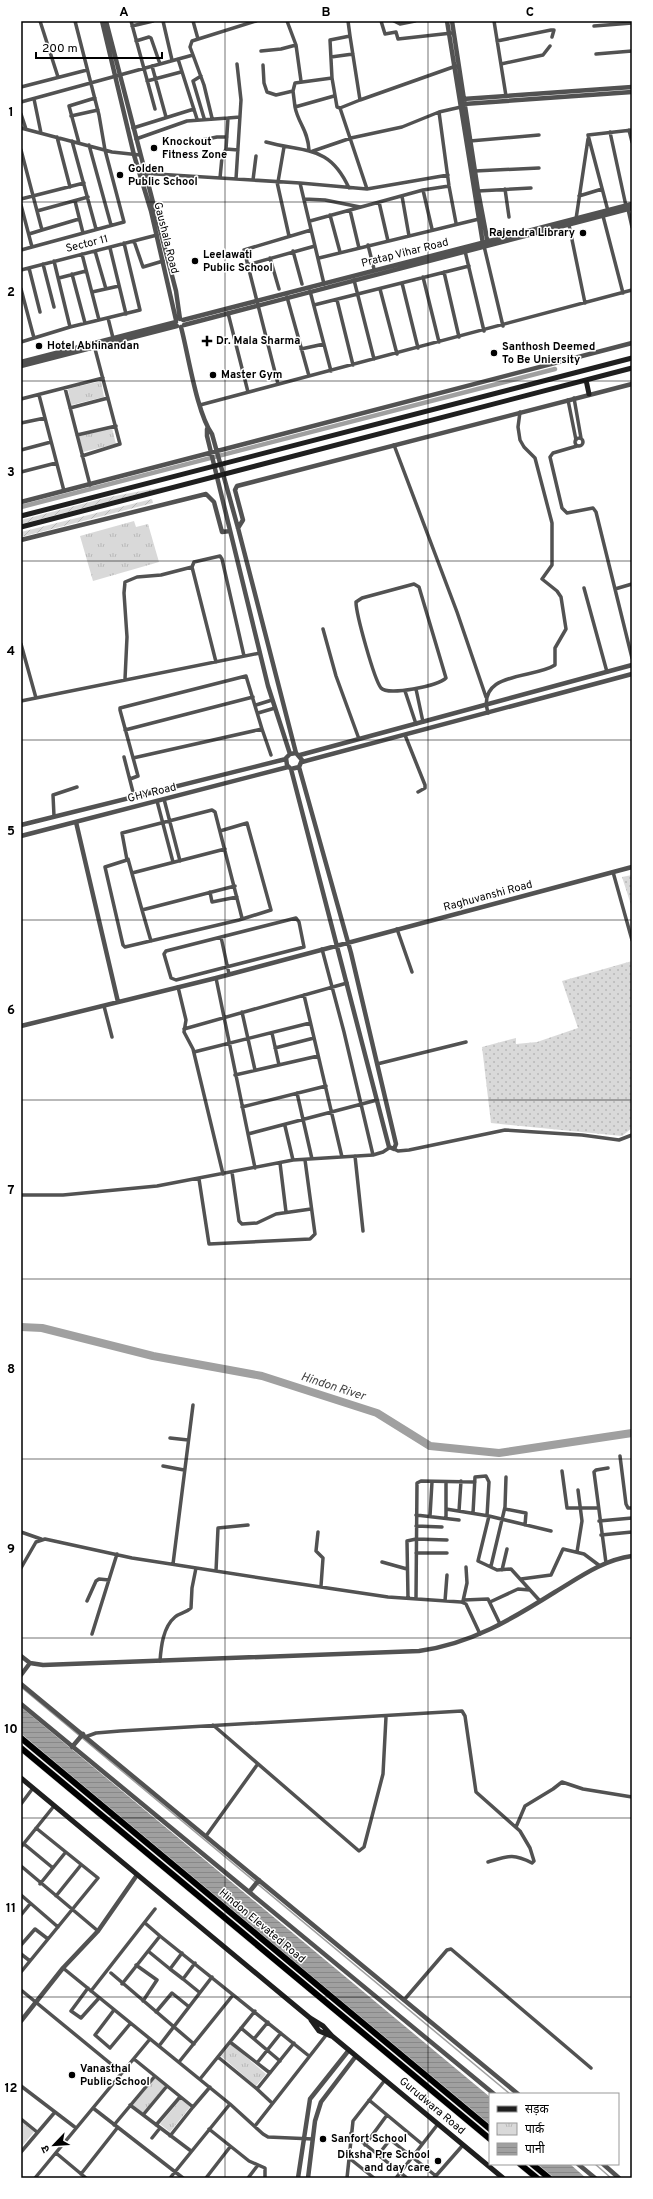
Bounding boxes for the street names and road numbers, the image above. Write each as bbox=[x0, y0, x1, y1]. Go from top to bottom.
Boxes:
street label: Gaushala Road bbox=[150, 201, 182, 275]
street label: Sector 11 bbox=[64, 232, 110, 256]
street label: Pratap Vihar Road bbox=[360, 235, 450, 271]
street label: GHY Road bbox=[126, 780, 178, 806]
street label: Raghuvanshi Road bbox=[442, 877, 534, 915]
street label: Hindon Elevated Road bbox=[216, 1886, 308, 1966]
street label: Gurudwara Road bbox=[396, 2074, 468, 2138]

